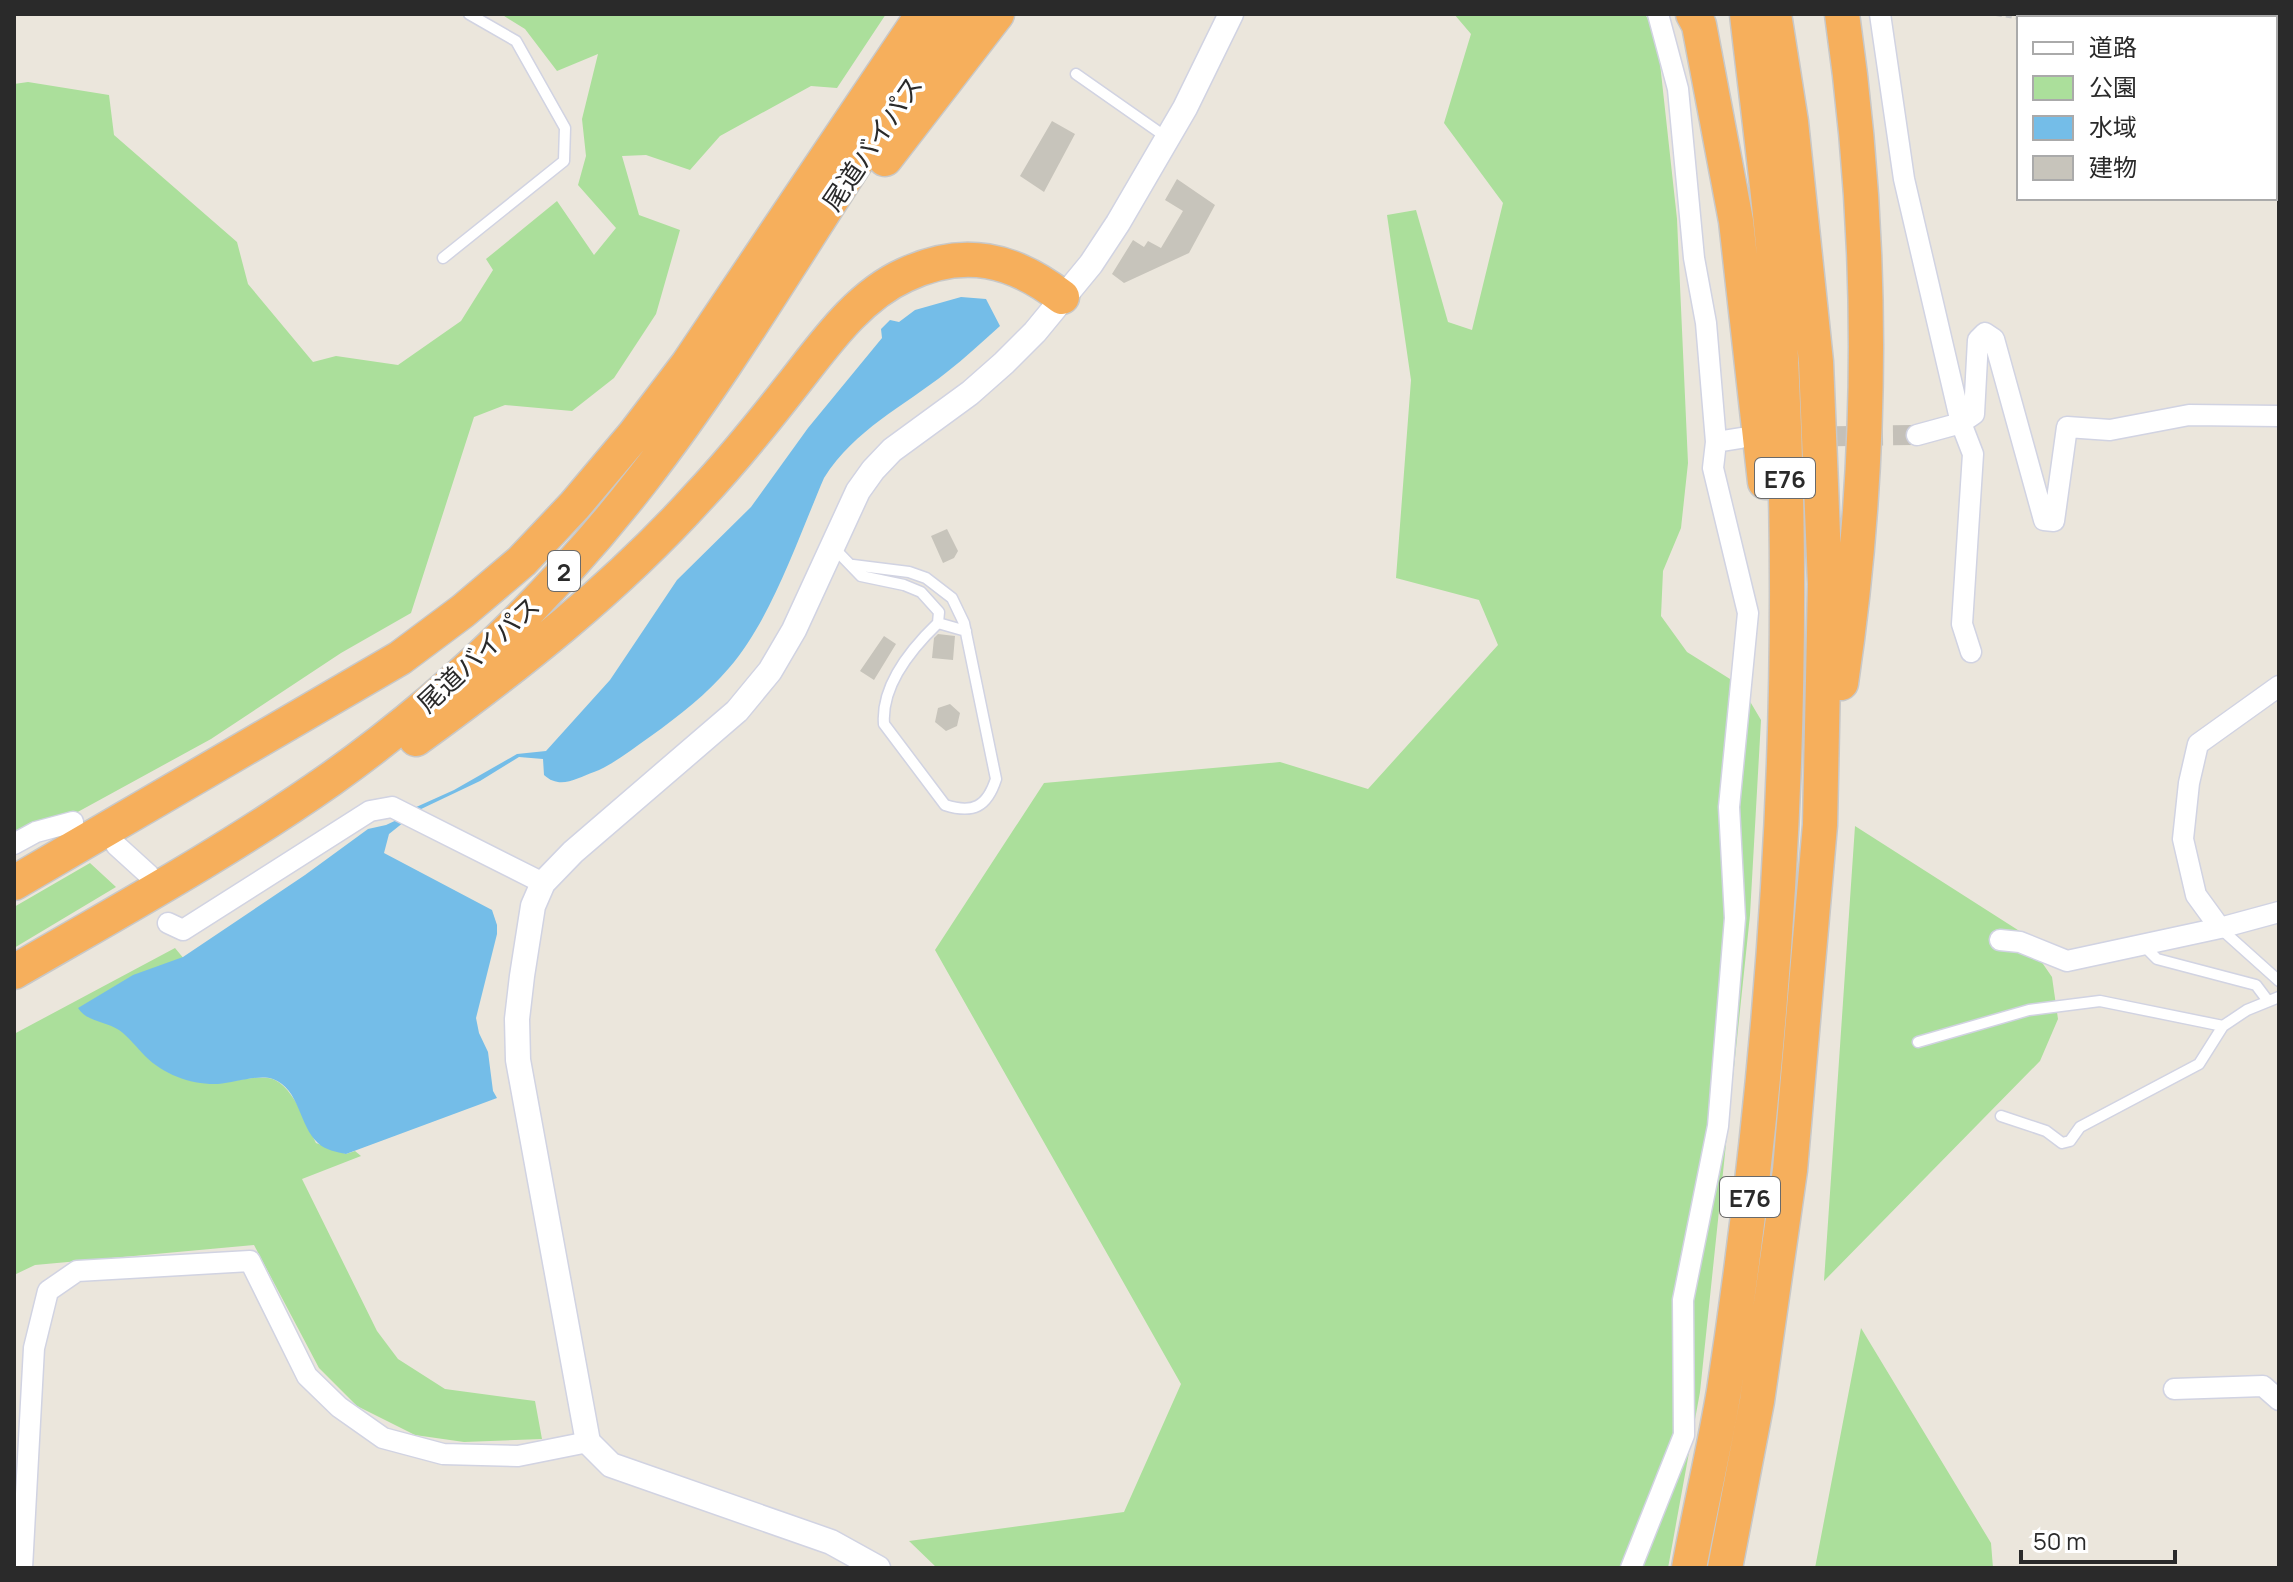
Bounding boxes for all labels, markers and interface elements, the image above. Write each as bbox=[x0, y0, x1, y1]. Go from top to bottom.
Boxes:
legend bbox=[2017, 16, 2277, 200]
text: 道路 bbox=[2089, 30, 2137, 63]
street label: 尾道バイパス bbox=[814, 68, 930, 218]
text: 公園 bbox=[2089, 70, 2137, 103]
text: 水域 bbox=[2089, 110, 2137, 143]
text: 建物 bbox=[2089, 150, 2137, 183]
road number: E76 bbox=[1755, 458, 1815, 498]
road number: 2 bbox=[548, 551, 580, 591]
street label: 尾道バイパス bbox=[409, 588, 547, 720]
road number: E76 bbox=[1720, 1177, 1780, 1217]
scale bar bbox=[2021, 1514, 2175, 1564]
text: 50 m bbox=[2033, 1524, 2087, 1557]

